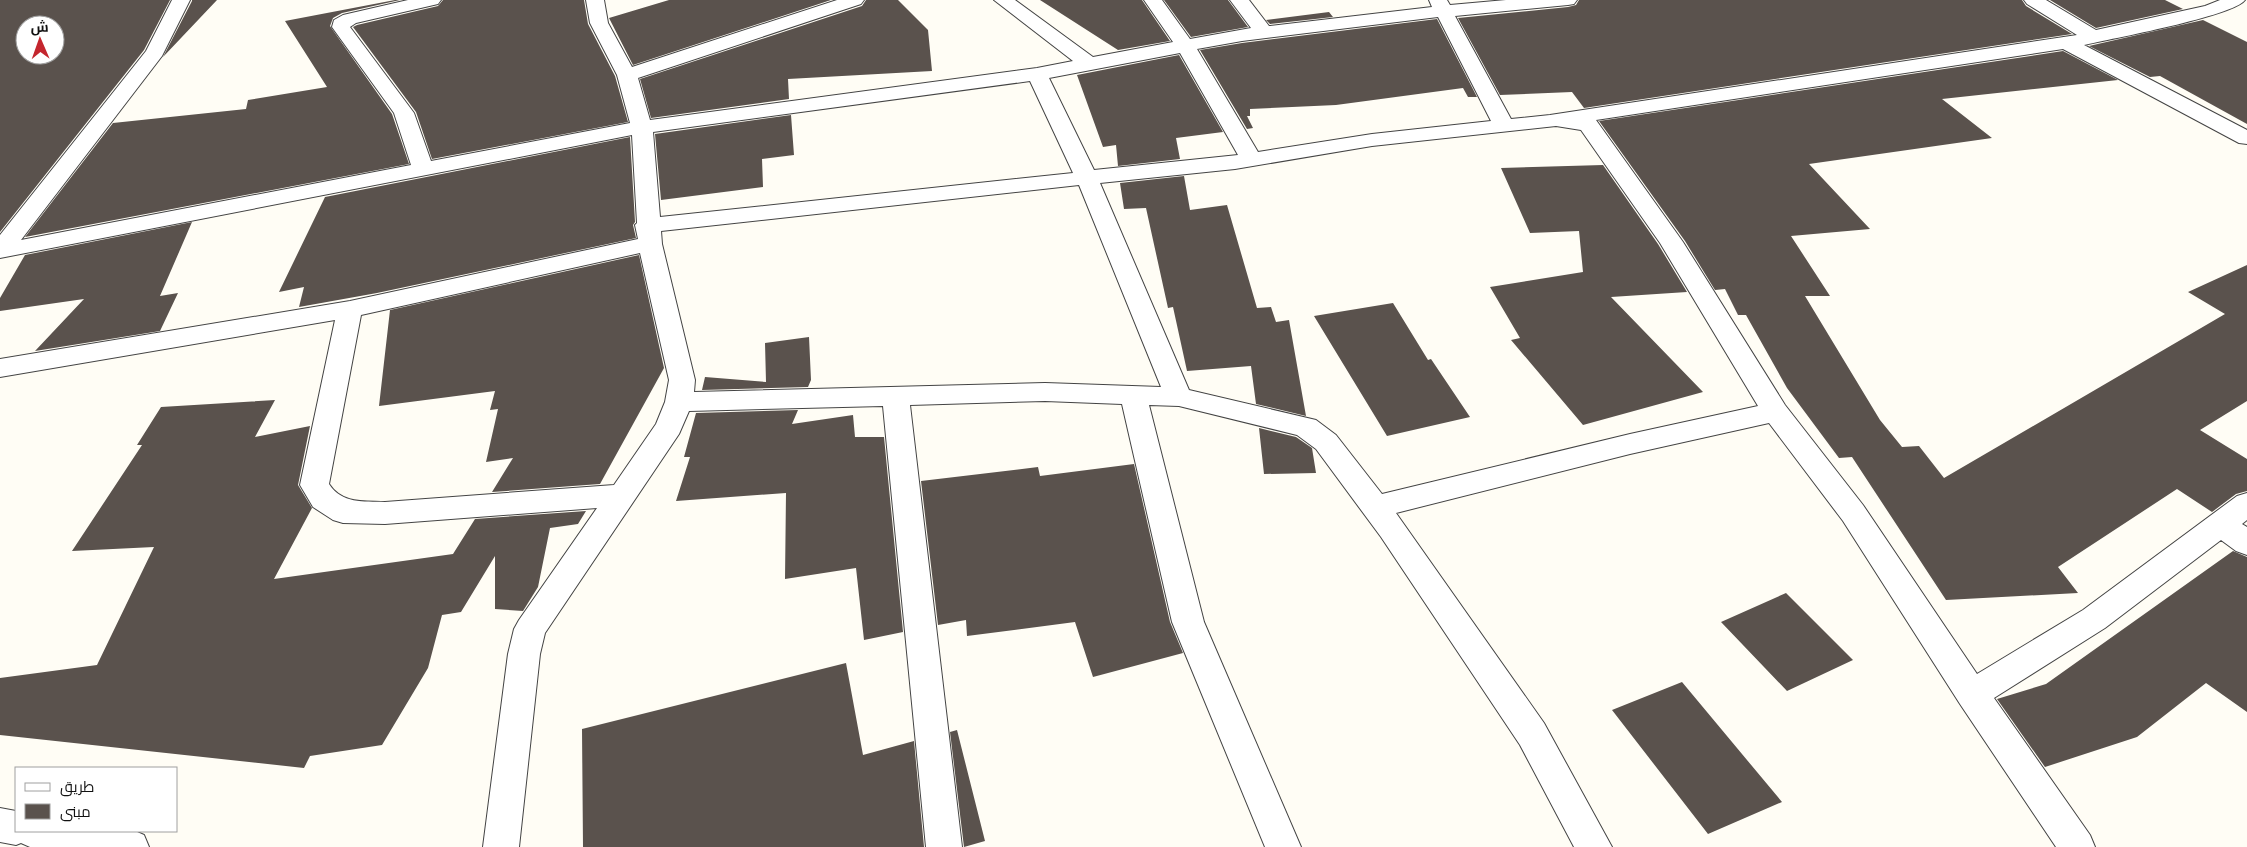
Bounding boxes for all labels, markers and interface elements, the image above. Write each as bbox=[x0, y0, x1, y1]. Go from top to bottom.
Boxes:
north arrow bbox=[15, 15, 65, 65]
text: ش bbox=[30, 19, 49, 36]
legend bbox=[15, 767, 178, 832]
text: طريق bbox=[60, 779, 94, 797]
text: مبنى bbox=[60, 804, 91, 822]

